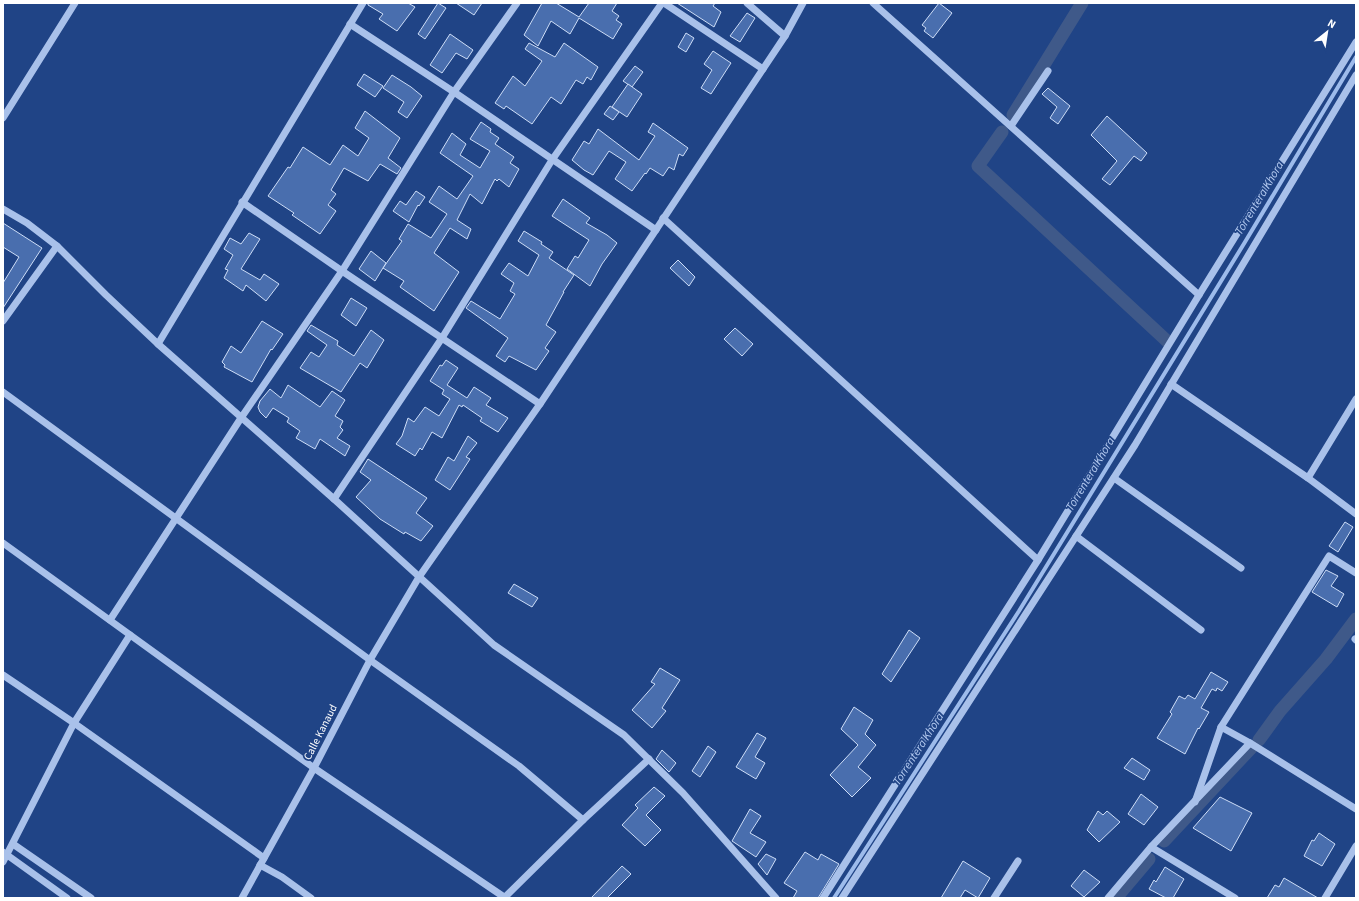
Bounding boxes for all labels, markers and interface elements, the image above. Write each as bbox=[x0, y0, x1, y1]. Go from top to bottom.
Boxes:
north arrow bbox=[1307, 12, 1347, 52]
text: N bbox=[1325, 15, 1339, 32]
water label: Torrentera Khora bbox=[1231, 158, 1288, 238]
water label: Torrentera Khora bbox=[1062, 434, 1119, 514]
street label: Calle Kanaud bbox=[300, 702, 341, 763]
water label: Torrentera Khora bbox=[889, 709, 949, 789]

